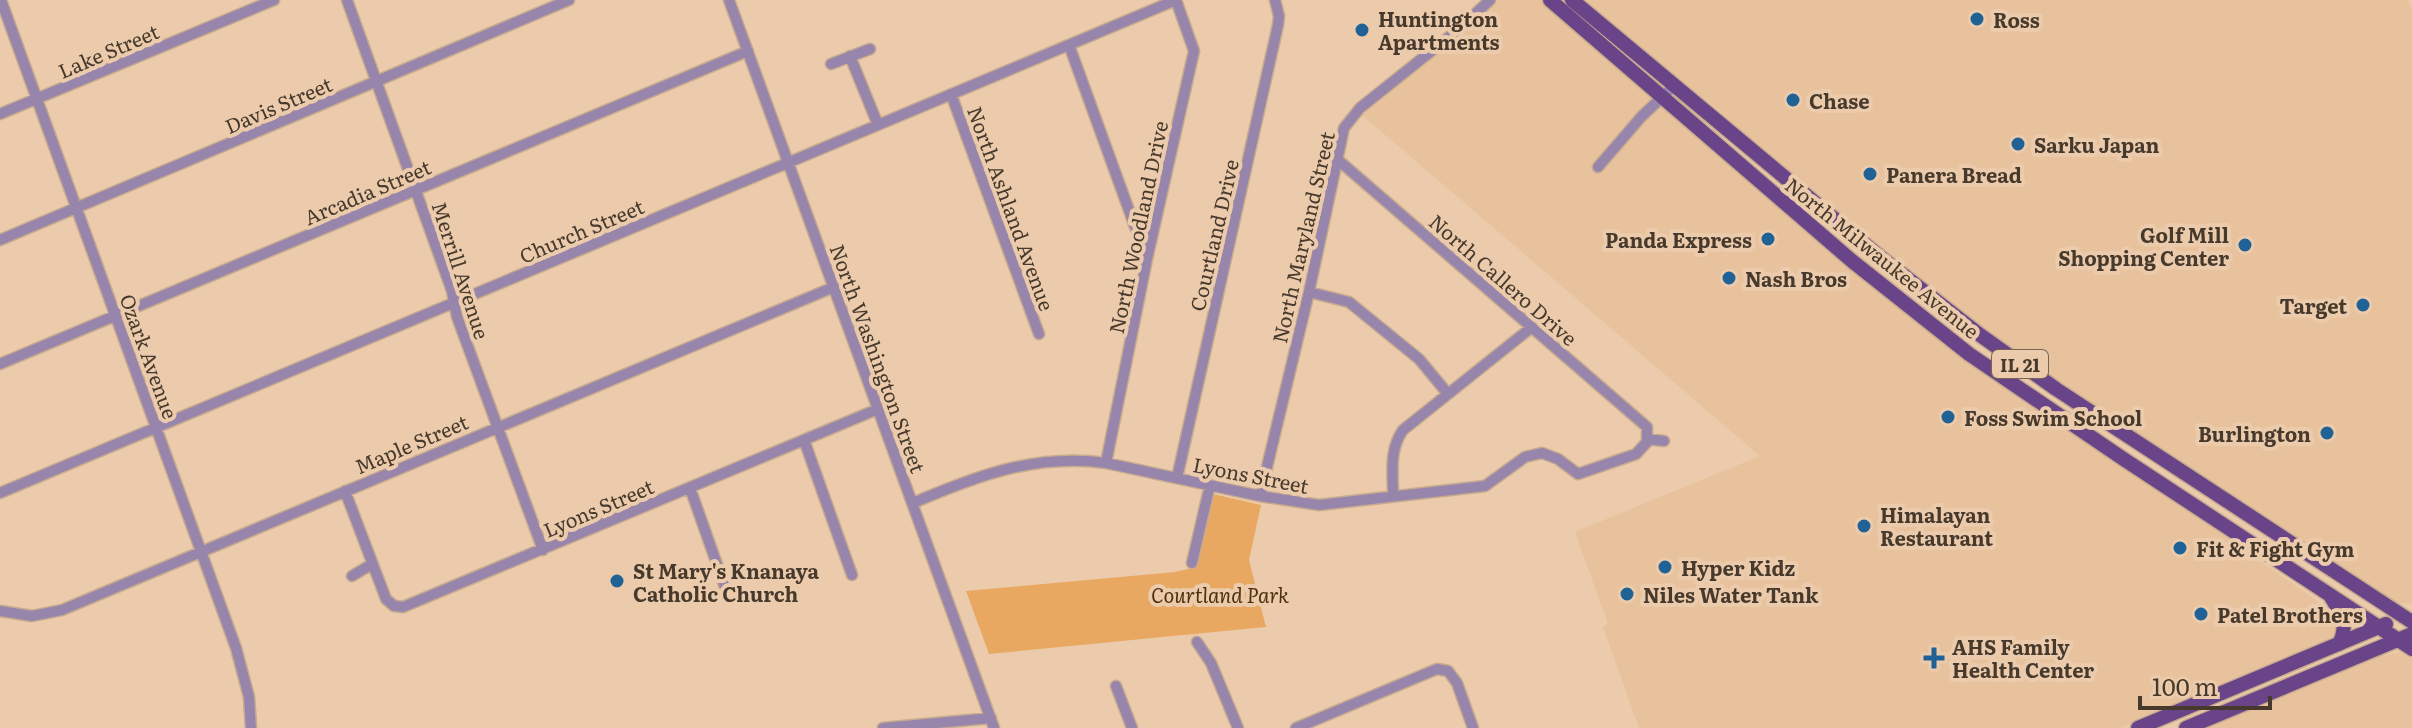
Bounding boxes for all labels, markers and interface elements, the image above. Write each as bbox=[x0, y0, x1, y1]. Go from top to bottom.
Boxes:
place label: Huntington Apartments bbox=[1378, 3, 1499, 56]
place label: Ross bbox=[1993, 4, 2040, 34]
marker: Ross bbox=[1968, 10, 1986, 28]
street label: Lake Street bbox=[53, 15, 163, 85]
marker: Huntington Apartments bbox=[1353, 21, 1371, 39]
street label: Davis Street bbox=[220, 68, 336, 140]
place label: Chase bbox=[1809, 85, 1870, 115]
marker: Chase bbox=[1784, 91, 1802, 109]
street label: North Ashland Avenue bbox=[961, 101, 1063, 315]
street label: North Woodland Drive bbox=[1100, 118, 1174, 336]
street label: North Maryland Street bbox=[1263, 128, 1341, 346]
place label: Sarku Japan bbox=[2034, 129, 2160, 159]
marker: Sarku Japan bbox=[2009, 135, 2027, 153]
street label: Arcadia Street bbox=[299, 151, 435, 231]
street label: Courtland Drive bbox=[1181, 156, 1245, 314]
place label: Panera Bread bbox=[1886, 159, 2022, 189]
marker: Panera Bread bbox=[1861, 165, 1879, 183]
street label: North Milwaukee Avenue bbox=[1780, 169, 1986, 345]
street label: Church Street bbox=[514, 190, 648, 270]
street label: Merrill Avenue bbox=[426, 197, 498, 343]
street label: North Callero Drive bbox=[1423, 206, 1585, 352]
place label: Golf Mill Shopping Center bbox=[2058, 219, 2229, 272]
place label: Panda Express bbox=[1605, 224, 1752, 254]
marker: Panda Express bbox=[1759, 230, 1777, 248]
marker: Golf Mill Shopping Center bbox=[2236, 236, 2254, 254]
street label: North Washington Street bbox=[824, 239, 934, 477]
place label: Nash Bros bbox=[1745, 263, 1847, 293]
marker: Nash Bros bbox=[1720, 269, 1738, 287]
street label: Ozark Avenue bbox=[114, 289, 186, 423]
place label: Target bbox=[2280, 290, 2347, 320]
marker: Target bbox=[2354, 296, 2372, 314]
road number: IL 21 bbox=[1992, 350, 2048, 378]
place label: Foss Swim School bbox=[1964, 402, 2142, 432]
street label: Maple Street bbox=[350, 406, 472, 480]
marker: Foss Swim School bbox=[1939, 408, 1957, 426]
place label: Burlington bbox=[2198, 418, 2311, 448]
marker: Burlington bbox=[2318, 424, 2336, 442]
street label: Lyons Street bbox=[1191, 448, 1311, 500]
street label: Lyons Street bbox=[538, 470, 658, 544]
place label: Himalayan Restaurant bbox=[1880, 499, 1993, 552]
marker: Himalayan Restaurant bbox=[1855, 517, 1873, 535]
place label: Fit & Fight Gym bbox=[2196, 533, 2354, 563]
marker: Fit & Fight Gym bbox=[2171, 539, 2189, 557]
place label: Hyper Kidz bbox=[1681, 552, 1796, 582]
place label: St Mary's Knanaya Catholic Church bbox=[633, 555, 819, 608]
marker: Hyper Kidz bbox=[1656, 558, 1674, 576]
marker: St Mary's Knanaya Catholic Church bbox=[608, 572, 626, 590]
park label: Courtland Park bbox=[1151, 579, 1289, 609]
place label: Niles Water Tank bbox=[1643, 579, 1819, 609]
marker: Niles Water Tank bbox=[1618, 585, 1636, 603]
place label: Patel Brothers bbox=[2217, 599, 2363, 629]
marker: Patel Brothers bbox=[2192, 605, 2210, 623]
place label: AHS Family Health Center bbox=[1952, 631, 2094, 684]
marker: AHS Family Health Center bbox=[1923, 647, 1945, 669]
scale bar bbox=[2140, 660, 2270, 710]
text: 100 m bbox=[2152, 668, 2218, 703]

